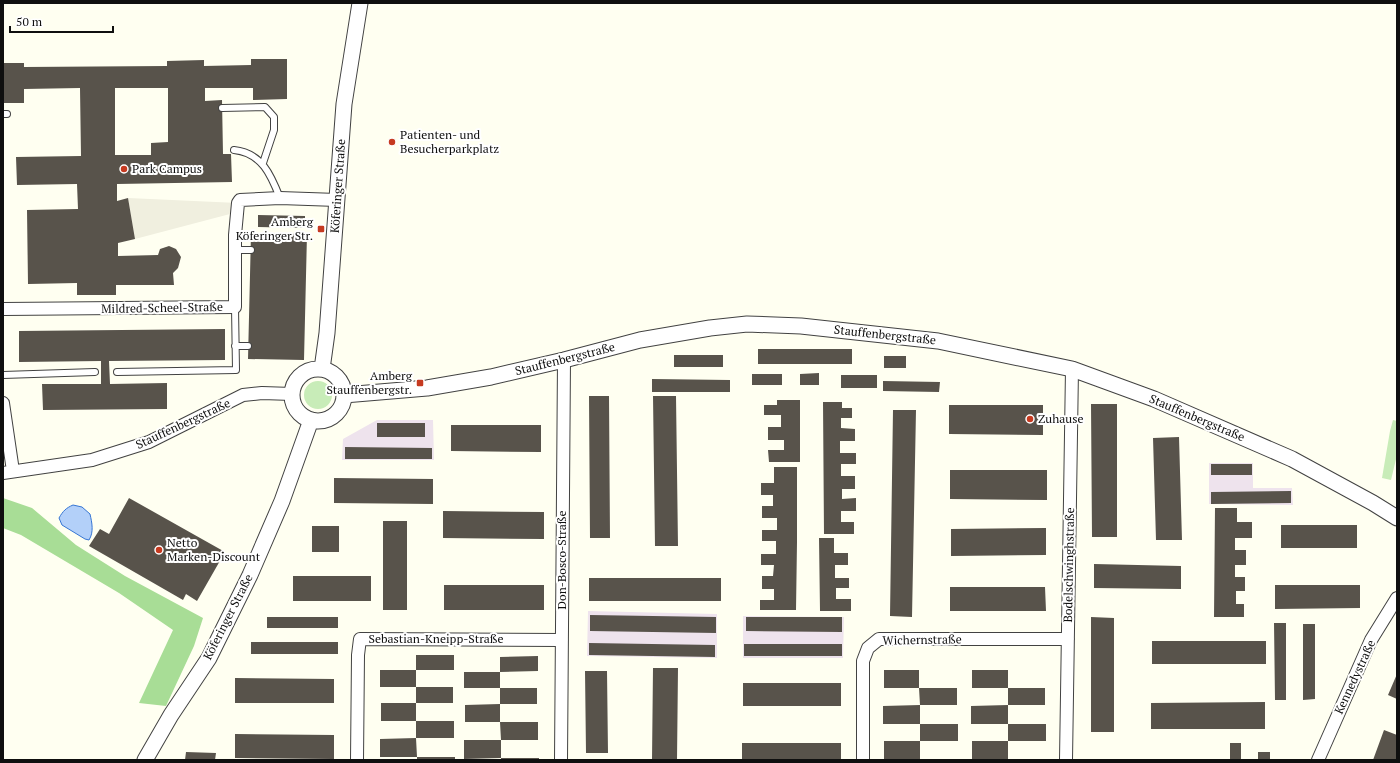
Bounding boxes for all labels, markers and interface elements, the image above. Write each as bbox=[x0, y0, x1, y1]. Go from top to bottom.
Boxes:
scale bar bbox=[10, 8, 113, 34]
text: 50 m bbox=[16, 14, 43, 29]
place label: Patienten- und Besucherparkplatz bbox=[400, 127, 499, 156]
marker: Patienten- und Besucherparkplatz bbox=[387, 137, 397, 147]
street label: Köferinger Straße bbox=[327, 138, 348, 233]
place label: Park Campus bbox=[132, 161, 202, 176]
marker: Park Campus bbox=[119, 164, 129, 174]
place label: Amberg Köferinger Str. bbox=[236, 214, 314, 243]
marker: Amberg Köferinger Str. bbox=[316, 224, 326, 234]
street label: Mildred-Scheel-Straße bbox=[101, 299, 223, 316]
street label: Stauffenbergstraße bbox=[833, 322, 937, 347]
street label: Stauffenbergstraße bbox=[513, 339, 616, 378]
place label: Amberg Stauffenbergstr. bbox=[326, 368, 413, 397]
marker: Amberg Stauffenbergstr. bbox=[415, 378, 425, 388]
street label: Stauffenbergstraße bbox=[1147, 391, 1247, 444]
street label: Stauffenbergstraße bbox=[133, 395, 232, 452]
place label: Zuhause bbox=[1038, 411, 1083, 426]
marker: Zuhause bbox=[1025, 414, 1035, 424]
street label: Bodelschwinghstraße bbox=[1060, 507, 1077, 623]
street label: Don-Bosco-Straße bbox=[554, 511, 569, 609]
place label: Netto Marken-Discount bbox=[167, 535, 261, 564]
marker: Netto Marken-Discount bbox=[154, 545, 164, 555]
street label: Köferinger Straße bbox=[199, 571, 256, 662]
street label: Sebastian-Kneipp-Straße bbox=[368, 631, 504, 646]
street label: Wichernstraße bbox=[882, 631, 962, 648]
street label: Kennedystraße bbox=[1331, 637, 1378, 716]

